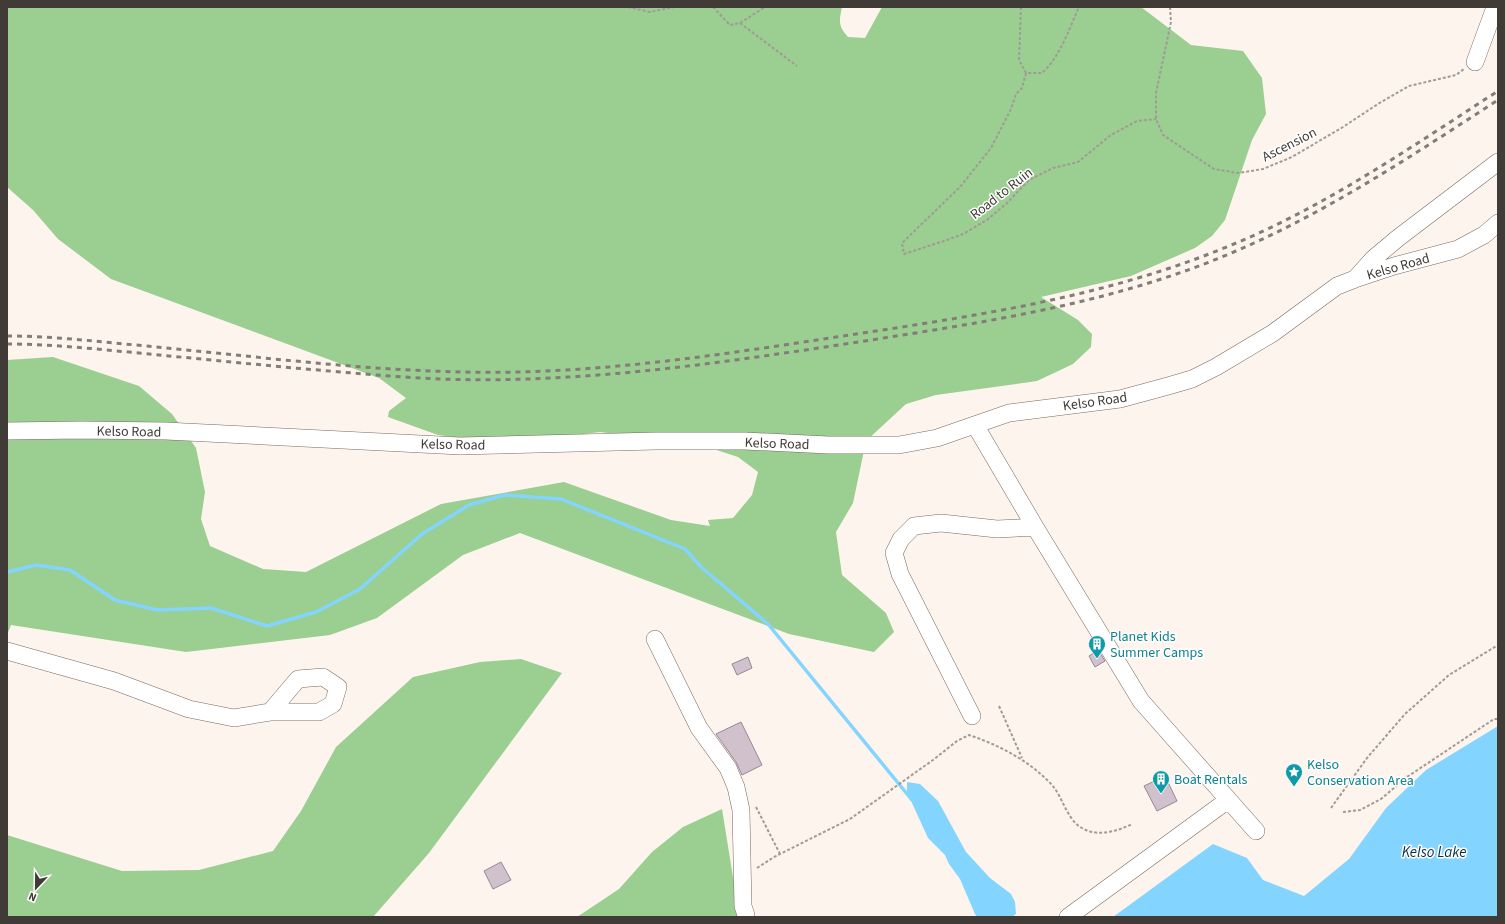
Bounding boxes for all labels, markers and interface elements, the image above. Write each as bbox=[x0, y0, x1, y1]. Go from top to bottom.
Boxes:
street label: Ascension bbox=[1259, 123, 1320, 167]
street label: Road to Ruin bbox=[966, 163, 1037, 225]
street label: Kelso Road bbox=[1364, 248, 1432, 286]
street label: Kelso Road bbox=[1062, 388, 1129, 416]
street label: Kelso Road bbox=[96, 421, 162, 443]
street label: Kelso Road bbox=[744, 433, 810, 455]
street label: Kelso Road bbox=[420, 434, 486, 456]
place label: Planet Kids Summer Camps bbox=[1110, 627, 1203, 663]
building icon: Planet Kids Summer Camps bbox=[1087, 634, 1107, 659]
place label: Kelso Conservation Area bbox=[1307, 755, 1414, 791]
place icon: Kelso Conservation Area bbox=[1284, 762, 1304, 787]
building icon: Boat Rentals bbox=[1151, 769, 1171, 794]
place label: Boat Rentals bbox=[1174, 770, 1248, 790]
water label: Kelso Lake bbox=[1402, 842, 1466, 863]
north arrow bbox=[16, 868, 56, 908]
text: N bbox=[26, 888, 39, 905]

